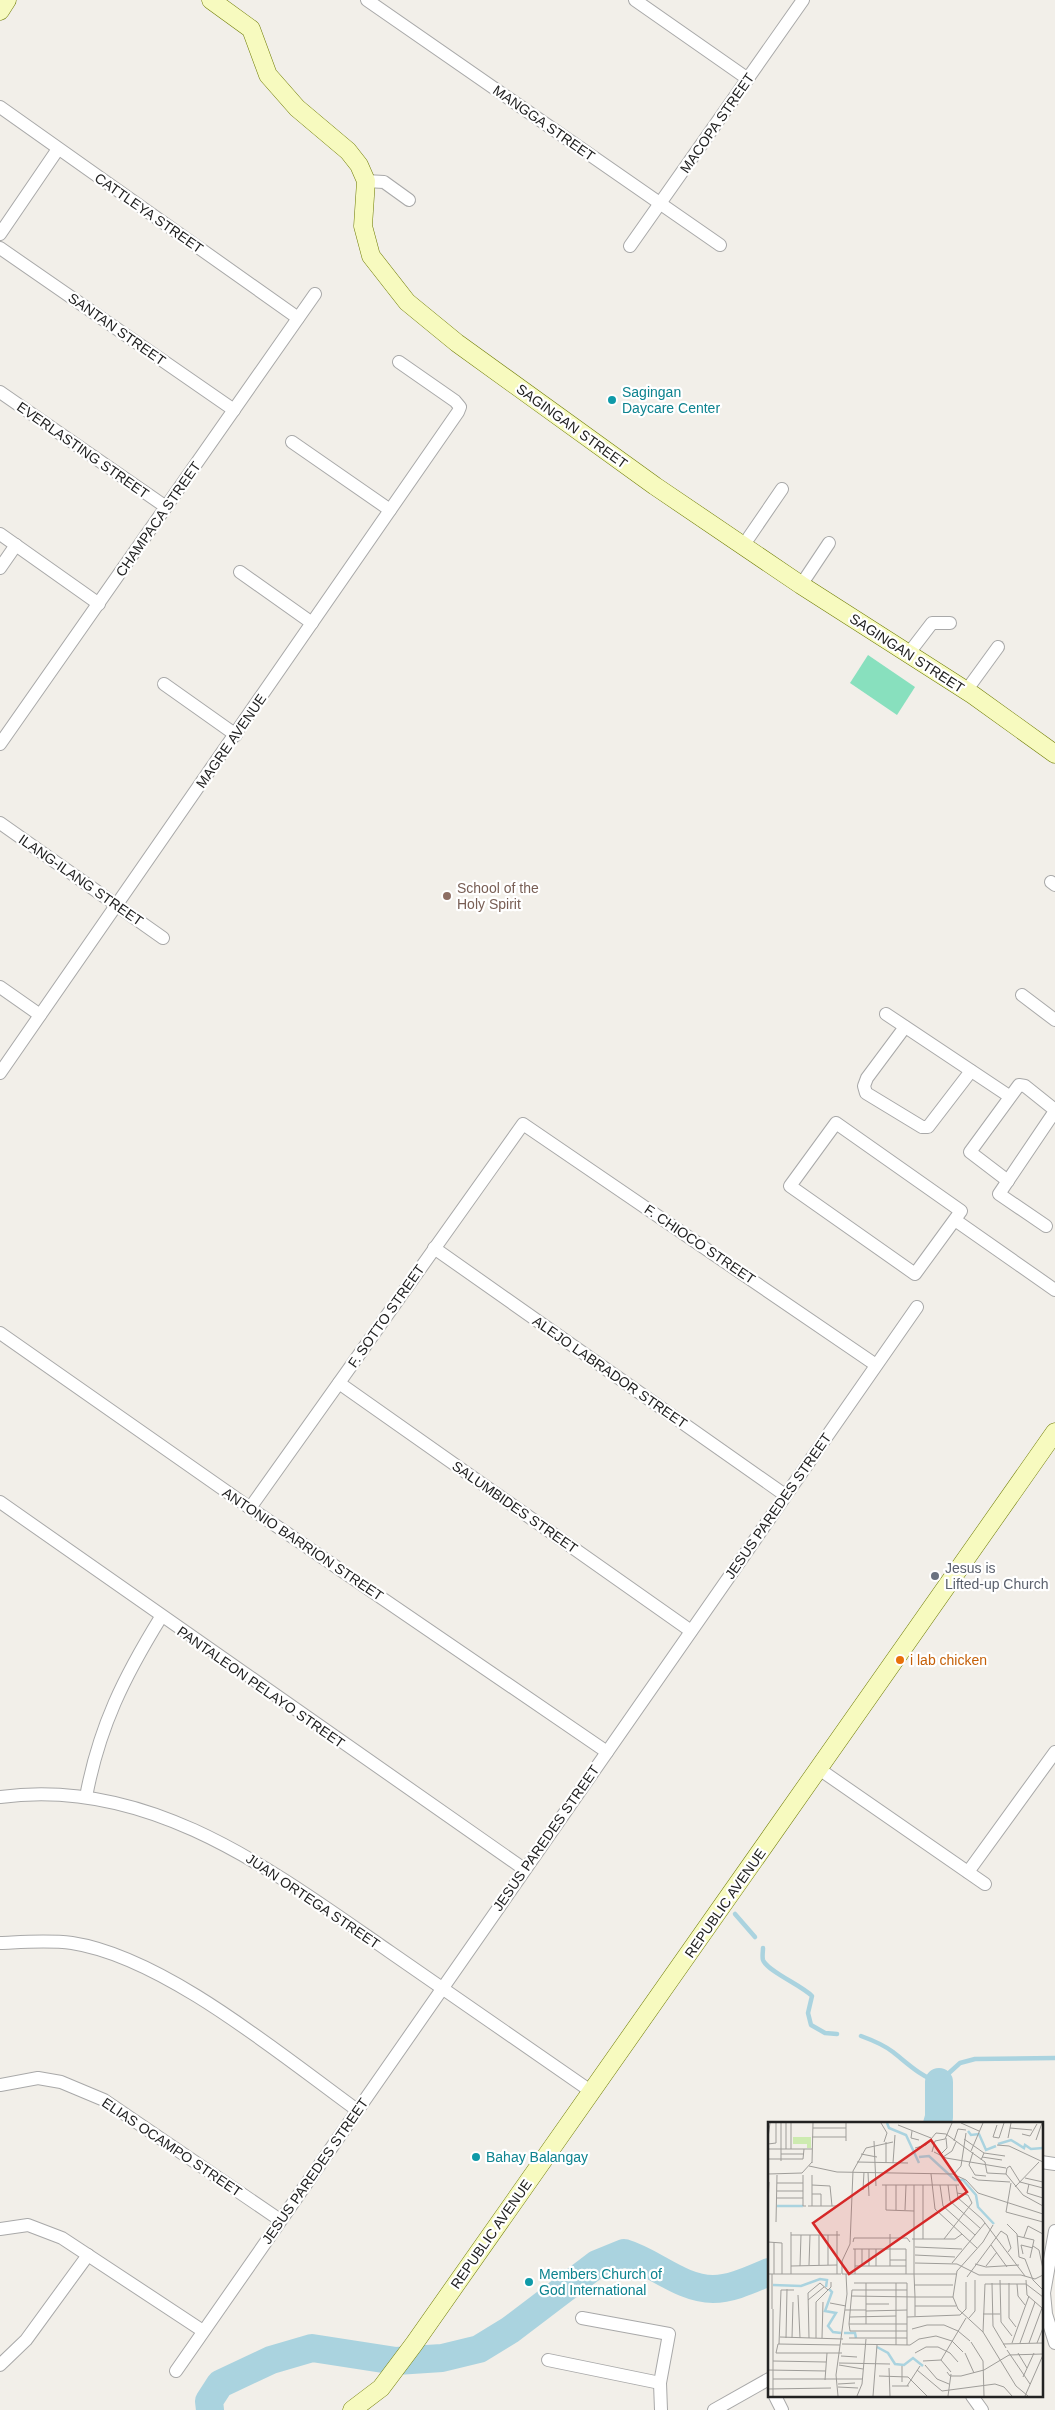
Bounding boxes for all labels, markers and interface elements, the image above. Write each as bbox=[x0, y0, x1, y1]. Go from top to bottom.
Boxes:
street label: MACOPA STREET bbox=[677, 70, 758, 176]
street label: MANGGA STREET bbox=[490, 82, 598, 164]
street label: CATTLEYA STREET bbox=[92, 170, 207, 257]
street label: SANTAN STREET bbox=[65, 290, 169, 369]
street label: SAGINGAN STREET bbox=[513, 380, 631, 472]
place label: Sagingan Daycare Center bbox=[622, 384, 720, 416]
marker: Sagingan Daycare Center bbox=[606, 394, 618, 406]
street label: EVERLASTING STREET bbox=[14, 398, 152, 502]
street label: CHAMPACA STREET bbox=[112, 458, 204, 580]
street label: SAGINGAN STREET bbox=[847, 610, 968, 696]
street label: MAGRE AVENUE bbox=[193, 691, 269, 791]
street label: ILANG-ILANG STREET bbox=[16, 831, 146, 929]
place label: School of the Holy Spirit bbox=[457, 880, 539, 912]
marker: School of the Holy Spirit bbox=[441, 890, 453, 902]
street label: F. CHIOCO STREET bbox=[642, 1201, 759, 1287]
street label: F. SOTTO STREET bbox=[344, 1261, 428, 1371]
street label: ALEJO LABRADOR STREET bbox=[530, 1313, 690, 1432]
street label: JESUS PAREDES STREET bbox=[722, 1430, 835, 1582]
street label: SALUMBIDES STREET bbox=[449, 1458, 581, 1557]
street label: ANTONIO BARRION STREET bbox=[220, 1484, 387, 1604]
place label: Jesus is Lifted-up Church bbox=[945, 1560, 1049, 1592]
marker: Jesus is Lifted-up Church bbox=[929, 1570, 941, 1582]
street label: PANTALEON PELAYO STREET bbox=[174, 1623, 348, 1751]
place label: i lab chicken bbox=[910, 1652, 987, 1668]
marker: i lab chicken bbox=[894, 1654, 906, 1666]
street label: JESUS PAREDES STREET bbox=[490, 1762, 603, 1914]
street label: REPUBLIC AVENUE bbox=[681, 1845, 769, 1961]
street label: JUAN ORTEGA STREET bbox=[243, 1850, 383, 1952]
street label: ELIAS OCAMPO STREET bbox=[99, 2094, 245, 2200]
street label: JESUS PAREDES STREET bbox=[259, 2095, 372, 2247]
inset map bbox=[768, 2122, 1042, 2398]
place label: Bahay Balangay bbox=[486, 2149, 588, 2165]
marker: Bahay Balangay bbox=[470, 2151, 482, 2163]
street label: REPUBLIC AVENUE bbox=[447, 2176, 535, 2292]
place label: Members Church of God International bbox=[539, 2266, 662, 2298]
marker: Members Church of God International bbox=[523, 2276, 535, 2288]

